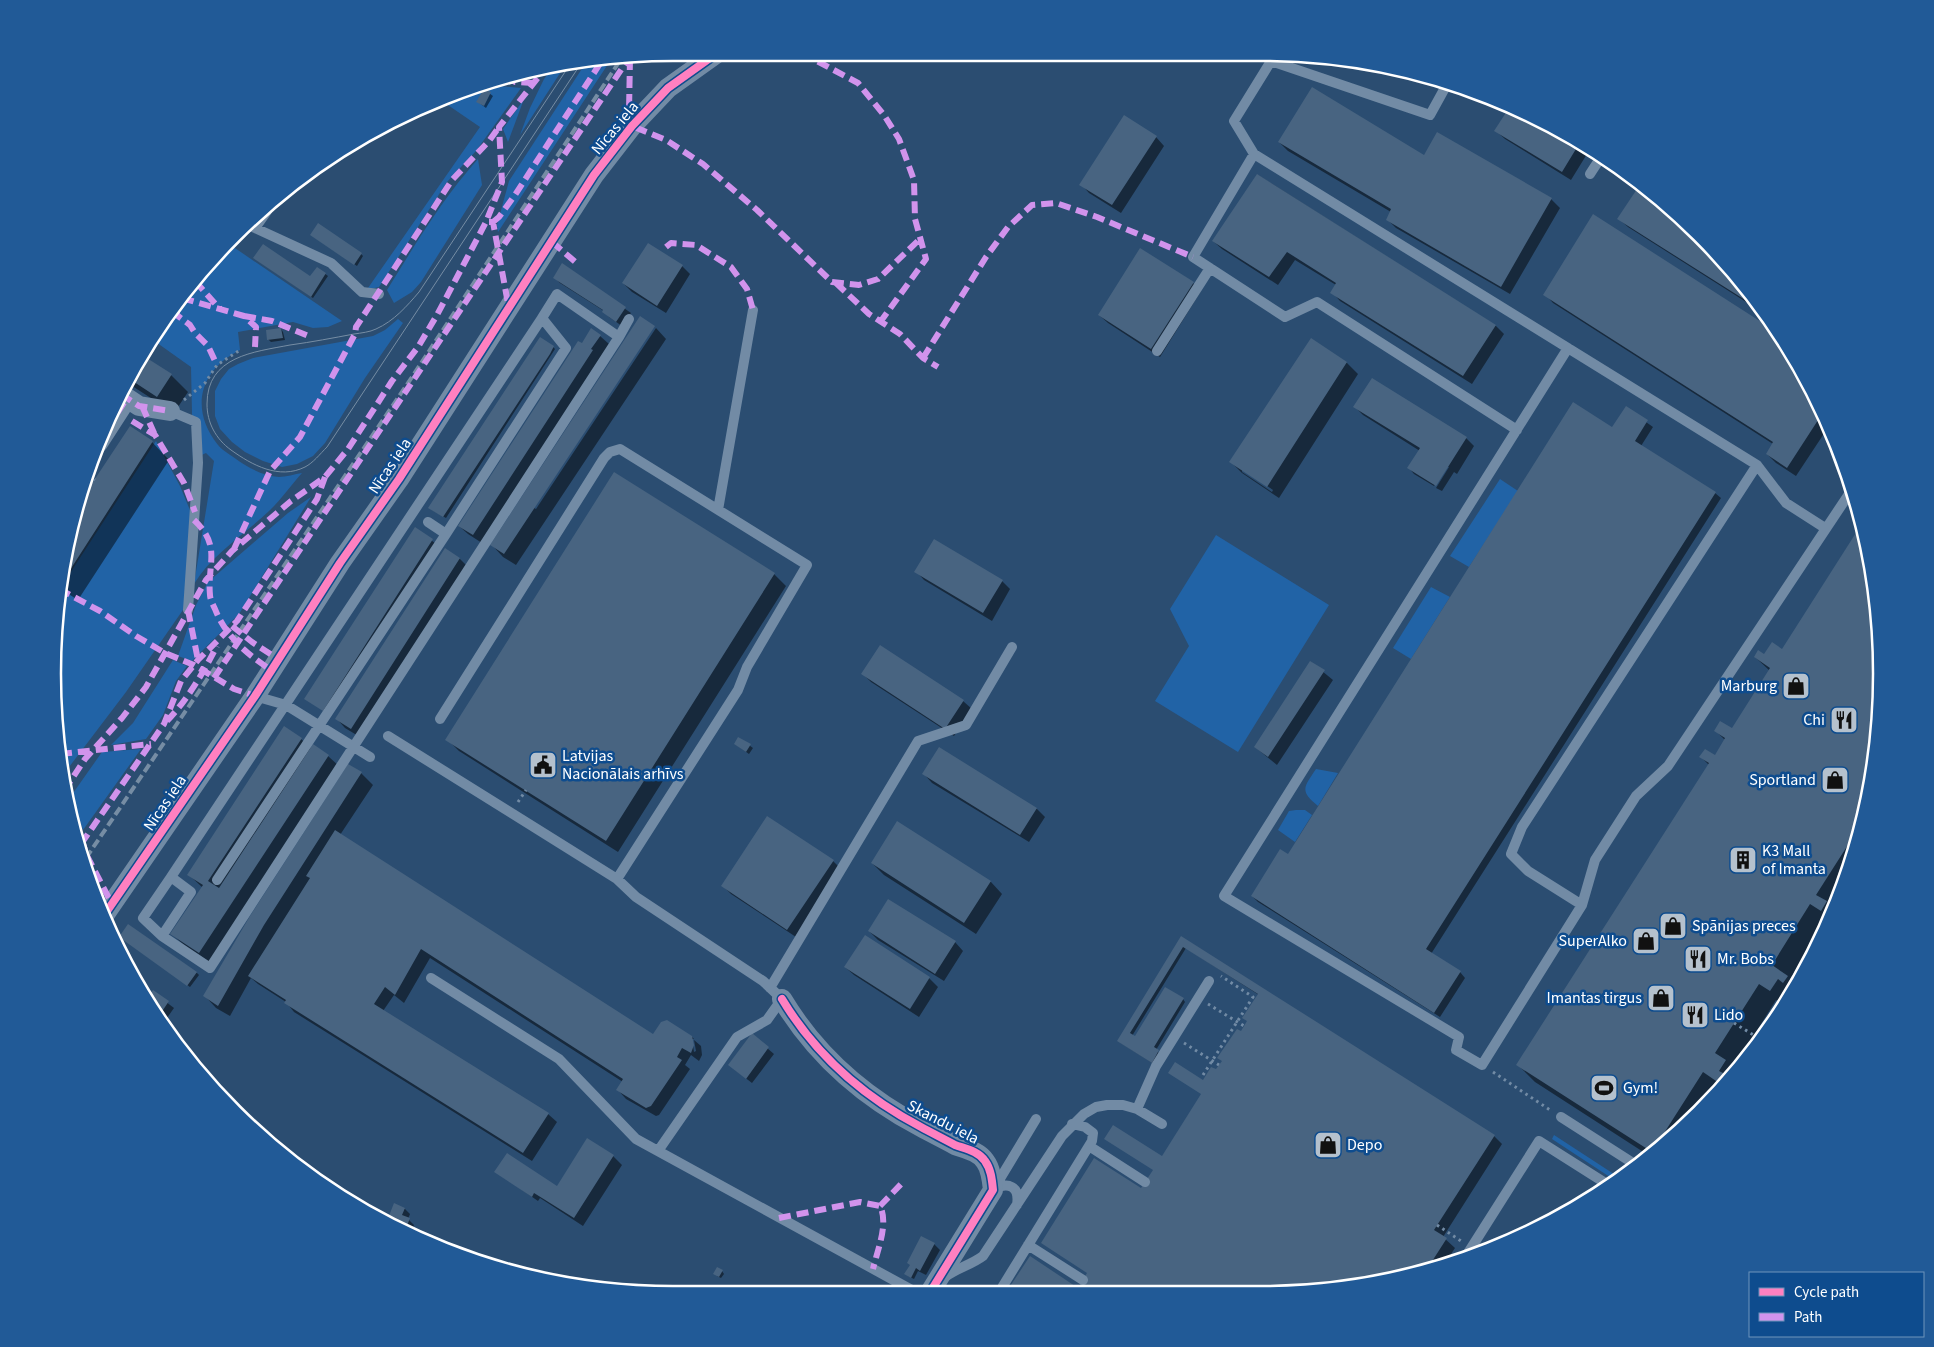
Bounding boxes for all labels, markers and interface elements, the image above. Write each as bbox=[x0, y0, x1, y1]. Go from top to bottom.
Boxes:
street label: Nīcas iela bbox=[586, 97, 644, 159]
street label: Nīcas iela bbox=[363, 434, 417, 498]
shop icon: Marburg bbox=[1781, 671, 1811, 701]
place label: Marburg bbox=[1721, 675, 1777, 697]
restaurant icon: Chi bbox=[1829, 705, 1859, 735]
place label: Chi bbox=[1803, 709, 1825, 731]
place label: Latvijas Nacionālais arhīvs bbox=[562, 745, 684, 785]
public building icon: Latvijas Nacionālais arhīvs bbox=[528, 750, 558, 780]
shop icon: Sportland bbox=[1820, 765, 1850, 795]
place label: Sportland bbox=[1749, 769, 1816, 791]
street label: Nīcas iela bbox=[138, 771, 192, 835]
place label: K3 Mall of Imanta bbox=[1762, 840, 1826, 880]
building icon: K3 Mall of Imanta bbox=[1728, 845, 1758, 875]
shop icon: Spānijas preces bbox=[1658, 911, 1688, 941]
place label: Spānijas preces bbox=[1692, 915, 1796, 937]
shop icon: SuperAlko bbox=[1631, 926, 1661, 956]
place label: SuperAlko bbox=[1559, 930, 1627, 952]
restaurant icon: Mr. Bobs bbox=[1683, 944, 1713, 974]
place label: Mr. Bobs bbox=[1717, 948, 1774, 970]
shop icon: Imantas tirgus bbox=[1646, 983, 1676, 1013]
place label: Imantas tirgus bbox=[1546, 987, 1642, 1009]
restaurant icon: Lido bbox=[1680, 1000, 1710, 1030]
place label: Lido bbox=[1714, 1004, 1743, 1026]
sports icon: Gym! bbox=[1589, 1073, 1619, 1103]
place label: Gym! bbox=[1623, 1077, 1658, 1099]
street label: Skandu iela bbox=[903, 1095, 983, 1149]
shop icon: Depo bbox=[1313, 1130, 1343, 1160]
place label: Depo bbox=[1347, 1134, 1382, 1156]
legend bbox=[1749, 1272, 1924, 1337]
text: Cycle path bbox=[1794, 1282, 1859, 1303]
text: Path bbox=[1794, 1307, 1822, 1328]

